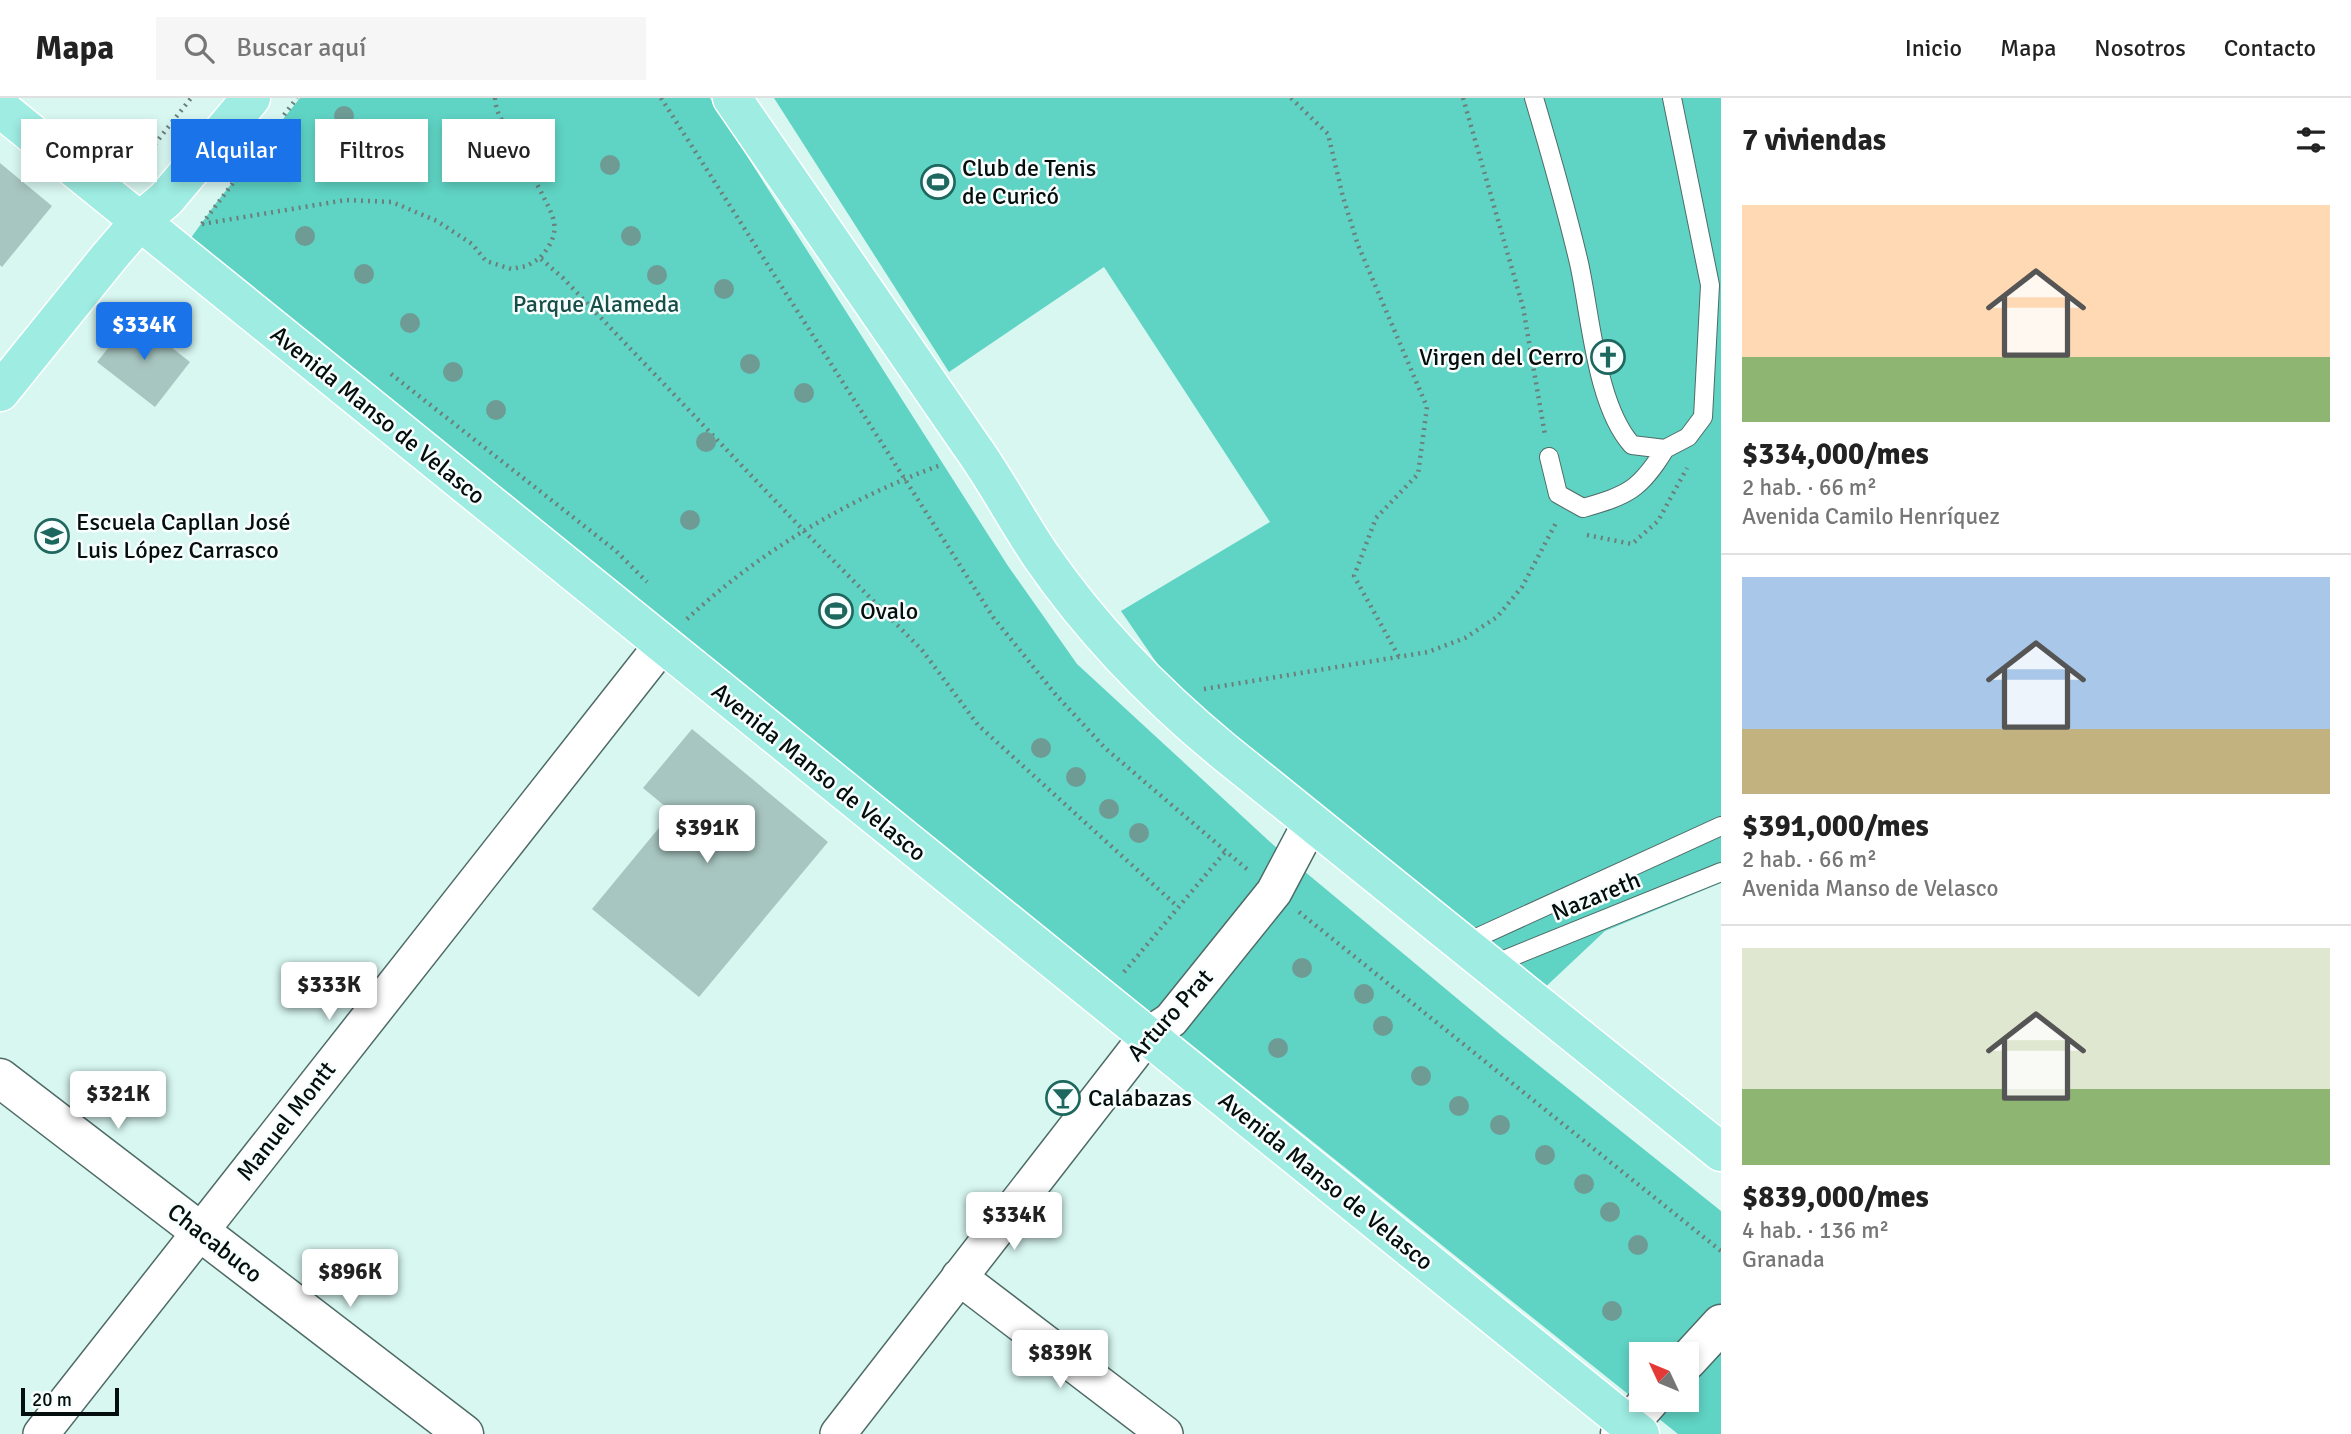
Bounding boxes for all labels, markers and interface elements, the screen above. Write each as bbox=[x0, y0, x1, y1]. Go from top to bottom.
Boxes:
search box bbox=[156, 17, 646, 80]
text: Mapa bbox=[35, 28, 114, 69]
icon: search bbox=[180, 29, 218, 67]
text: Buscar aquí bbox=[236, 32, 366, 64]
text: Inicio bbox=[1905, 33, 1962, 63]
text: Mapa bbox=[2000, 33, 2056, 63]
text: Nosotros bbox=[2094, 33, 2186, 63]
text: Contacto bbox=[2224, 33, 2316, 63]
chip: Comprar bbox=[21, 119, 157, 182]
chip: Alquilar bbox=[171, 119, 301, 182]
chip: Filtros bbox=[315, 119, 428, 182]
chip: Nuevo bbox=[442, 119, 555, 182]
icon: filters bbox=[2292, 121, 2330, 159]
text: 7 viviendas bbox=[1742, 122, 1886, 159]
place label: Club de Tenis de Curicó bbox=[962, 153, 1096, 211]
sports icon: Club de Tenis de Curicó bbox=[919, 163, 957, 201]
icon: home bbox=[1973, 250, 2099, 376]
park label: Parque Alameda bbox=[513, 289, 679, 319]
pin: $334K bbox=[95, 302, 193, 362]
text: $334K bbox=[112, 310, 176, 339]
street label: Avenida Manso de Velasco bbox=[265, 319, 491, 511]
church icon: Virgen del Cerro bbox=[1589, 338, 1627, 376]
place label: Virgen del Cerro bbox=[1419, 342, 1584, 372]
text: $334,000/mes bbox=[1742, 436, 1929, 473]
text: 2 hab. · 66 m² bbox=[1742, 473, 1877, 502]
text: Avenida Camilo Henríquez bbox=[1742, 502, 2000, 531]
place label: Escuela Capllan José Luis López Carrasco bbox=[76, 507, 290, 565]
school or university icon: Escuela Capllan José Luis López Carrasco bbox=[33, 517, 71, 555]
sports icon: Ovalo bbox=[817, 592, 855, 630]
place label: Ovalo bbox=[860, 596, 918, 626]
icon: home bbox=[1973, 622, 2099, 748]
street label: Avenida Manso de Velasco bbox=[706, 676, 932, 868]
pin: $391K bbox=[658, 806, 756, 865]
text: $391,000/mes bbox=[1742, 808, 1929, 845]
text: $391K bbox=[675, 813, 739, 842]
text: 2 hab. · 66 m² bbox=[1742, 845, 1877, 874]
street label: Nazareth bbox=[1547, 865, 1645, 927]
text: Avenida Manso de Velasco bbox=[1742, 874, 1998, 903]
pin: $333K bbox=[280, 962, 378, 1022]
street label: Arturo Prat bbox=[1121, 963, 1219, 1067]
text: $333K bbox=[297, 970, 361, 999]
icon: home bbox=[1973, 993, 2099, 1119]
street label: Manuel Montt bbox=[230, 1055, 342, 1187]
pin: $321K bbox=[69, 1072, 167, 1131]
text: $321K bbox=[86, 1079, 150, 1108]
bar icon: Calabazas bbox=[1044, 1079, 1082, 1117]
place label: Calabazas bbox=[1088, 1083, 1192, 1113]
street label: Avenida Manso de Velasco bbox=[1213, 1085, 1439, 1277]
text: $839,000/mes bbox=[1742, 1179, 1929, 1216]
pin: $334K bbox=[965, 1192, 1063, 1252]
street label: Chacabuco bbox=[161, 1197, 269, 1289]
text: $334K bbox=[982, 1200, 1046, 1229]
text: 4 hab. · 136 m² bbox=[1742, 1216, 1889, 1245]
text: Granada bbox=[1742, 1245, 1825, 1274]
pin: $896K bbox=[301, 1250, 399, 1309]
text: $896K bbox=[318, 1257, 382, 1286]
pin: $839K bbox=[1011, 1330, 1109, 1390]
text: $839K bbox=[1028, 1338, 1092, 1367]
north arrow bbox=[1629, 1342, 1699, 1412]
map controls bbox=[1629, 1342, 1699, 1412]
scale bar bbox=[21, 1385, 119, 1417]
text: 20 m bbox=[32, 1388, 72, 1412]

